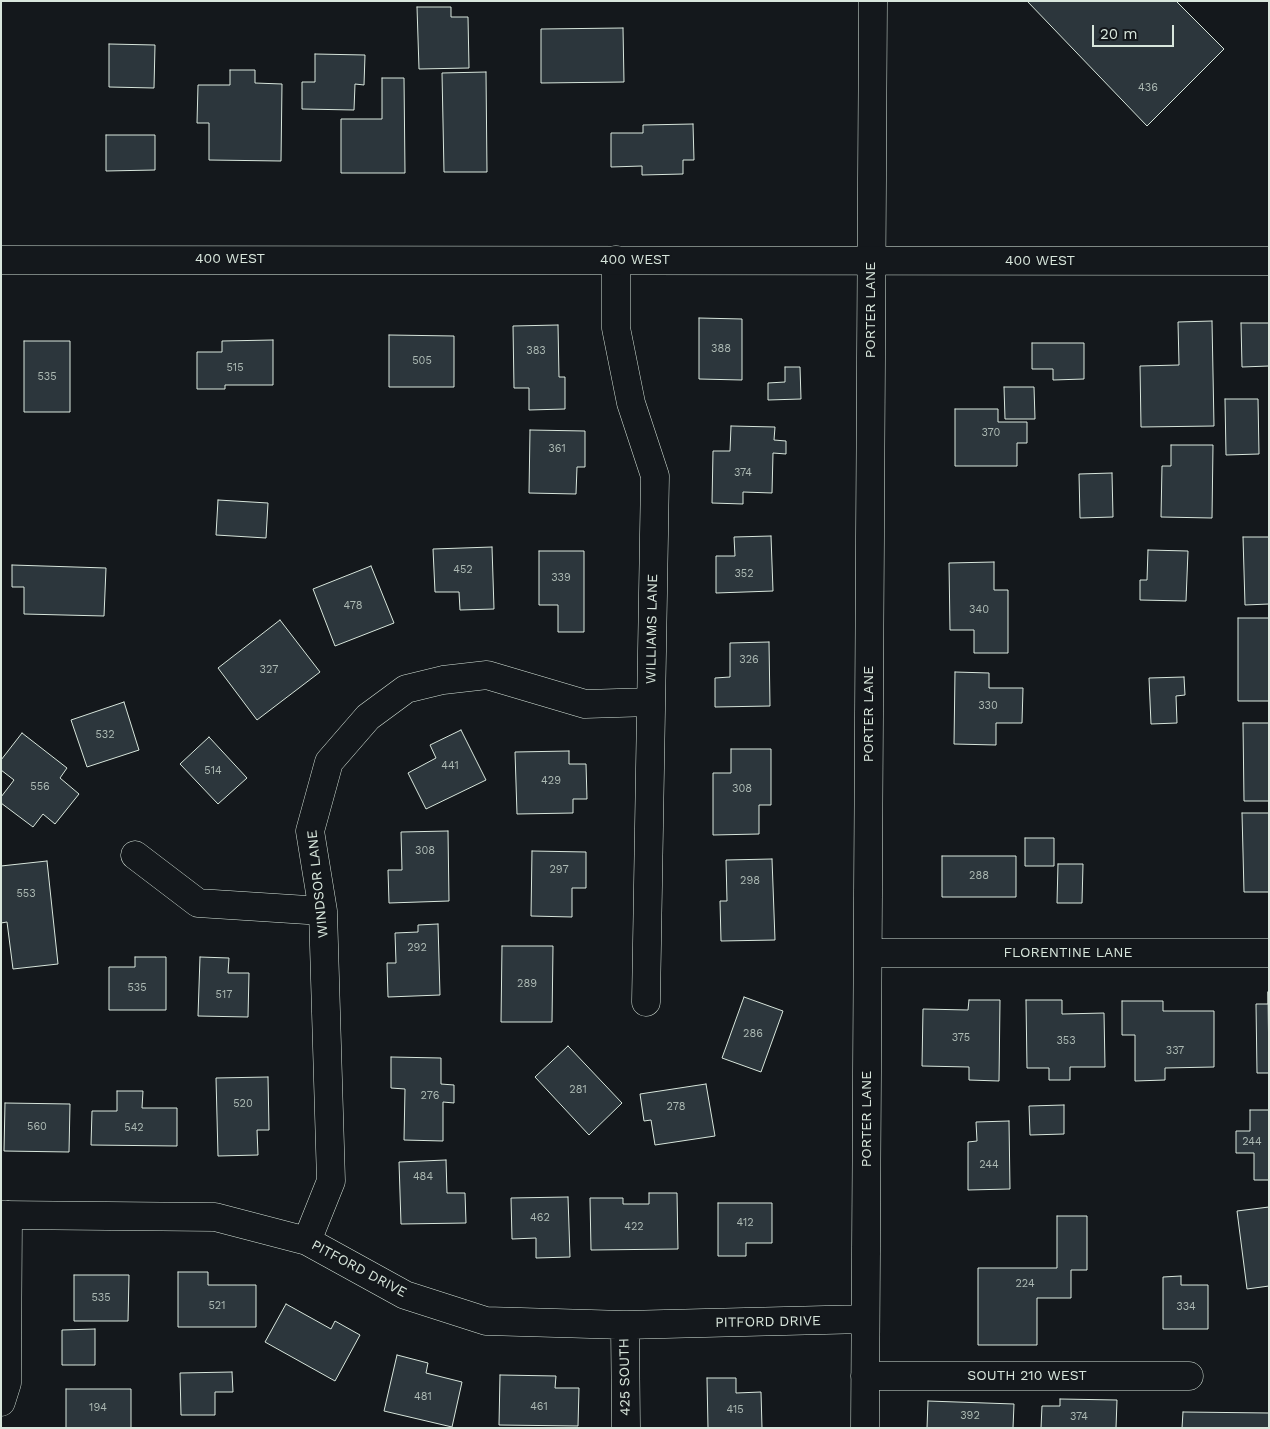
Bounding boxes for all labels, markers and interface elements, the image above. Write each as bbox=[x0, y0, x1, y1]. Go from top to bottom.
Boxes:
scale bar bbox=[1095, 15, 1178, 47]
text: 20 m bbox=[1100, 25, 1138, 43]
house number: 436 bbox=[1138, 81, 1158, 95]
street label: 400 WEST bbox=[195, 251, 265, 267]
street label: 400 WEST bbox=[600, 252, 670, 268]
street label: 400 WEST bbox=[1005, 253, 1075, 269]
street label: PORTER LANE bbox=[863, 262, 879, 358]
house number: 388 bbox=[711, 342, 731, 356]
house number: 383 bbox=[526, 344, 546, 358]
house number: 505 bbox=[412, 354, 432, 368]
house number: 515 bbox=[226, 361, 244, 375]
house number: 535 bbox=[37, 370, 57, 384]
house number: 370 bbox=[982, 426, 1000, 440]
house number: 361 bbox=[548, 442, 566, 456]
house number: 374 bbox=[734, 466, 752, 480]
house number: 452 bbox=[453, 563, 473, 577]
house number: 352 bbox=[734, 567, 754, 581]
house number: 339 bbox=[551, 571, 571, 585]
street label: WILLIAMS LANE bbox=[643, 574, 661, 684]
house number: 478 bbox=[344, 599, 362, 613]
house number: 340 bbox=[969, 603, 989, 617]
house number: 326 bbox=[739, 653, 759, 667]
house number: 327 bbox=[260, 663, 278, 677]
street label: PORTER LANE bbox=[861, 666, 877, 762]
house number: 330 bbox=[978, 699, 998, 713]
house number: 532 bbox=[95, 728, 115, 742]
house number: 441 bbox=[441, 759, 459, 773]
house number: 514 bbox=[204, 764, 222, 778]
house number: 429 bbox=[541, 774, 561, 788]
house number: 556 bbox=[30, 780, 50, 794]
house number: 308 bbox=[732, 782, 752, 796]
street label: WINDSOR LANE bbox=[304, 829, 332, 939]
house number: 308 bbox=[415, 844, 435, 858]
house number: 297 bbox=[549, 863, 569, 877]
house number: 288 bbox=[969, 869, 989, 883]
house number: 298 bbox=[740, 874, 760, 888]
house number: 553 bbox=[16, 887, 36, 901]
house number: 292 bbox=[407, 941, 427, 955]
street label: FLORENTINE LANE bbox=[1004, 945, 1132, 961]
house number: 289 bbox=[517, 977, 537, 991]
house number: 535 bbox=[127, 981, 147, 995]
house number: 517 bbox=[216, 988, 232, 1002]
house number: 286 bbox=[743, 1027, 763, 1041]
house number: 375 bbox=[952, 1031, 970, 1045]
house number: 353 bbox=[1056, 1034, 1076, 1048]
house number: 337 bbox=[1166, 1044, 1184, 1058]
street label: PORTER LANE bbox=[859, 1071, 875, 1167]
house number: 281 bbox=[569, 1083, 587, 1097]
house number: 276 bbox=[421, 1089, 439, 1103]
house number: 520 bbox=[233, 1097, 253, 1111]
house number: 278 bbox=[667, 1100, 685, 1114]
house number: 560 bbox=[27, 1120, 47, 1134]
house number: 542 bbox=[124, 1121, 144, 1135]
house number: 244 bbox=[1242, 1135, 1262, 1149]
house number: 244 bbox=[979, 1158, 999, 1172]
house number: 484 bbox=[413, 1170, 433, 1184]
house number: 462 bbox=[530, 1211, 550, 1225]
house number: 412 bbox=[736, 1216, 754, 1230]
house number: 422 bbox=[624, 1220, 644, 1234]
street label: PITFORD DRIVE bbox=[308, 1237, 410, 1301]
house number: 224 bbox=[1015, 1277, 1035, 1291]
house number: 535 bbox=[91, 1291, 111, 1305]
house number: 521 bbox=[208, 1299, 226, 1313]
house number: 334 bbox=[1176, 1300, 1196, 1314]
street label: PITFORD DRIVE bbox=[715, 1313, 821, 1331]
street label: 425 SOUTH bbox=[616, 1338, 634, 1416]
street label: SOUTH 210 WEST bbox=[967, 1368, 1087, 1384]
house number: 481 bbox=[414, 1390, 432, 1404]
house number: 461 bbox=[530, 1400, 548, 1414]
house number: 194 bbox=[89, 1401, 107, 1415]
house number: 415 bbox=[726, 1403, 744, 1417]
house number: 392 bbox=[960, 1409, 980, 1423]
house number: 374 bbox=[1070, 1410, 1088, 1424]

